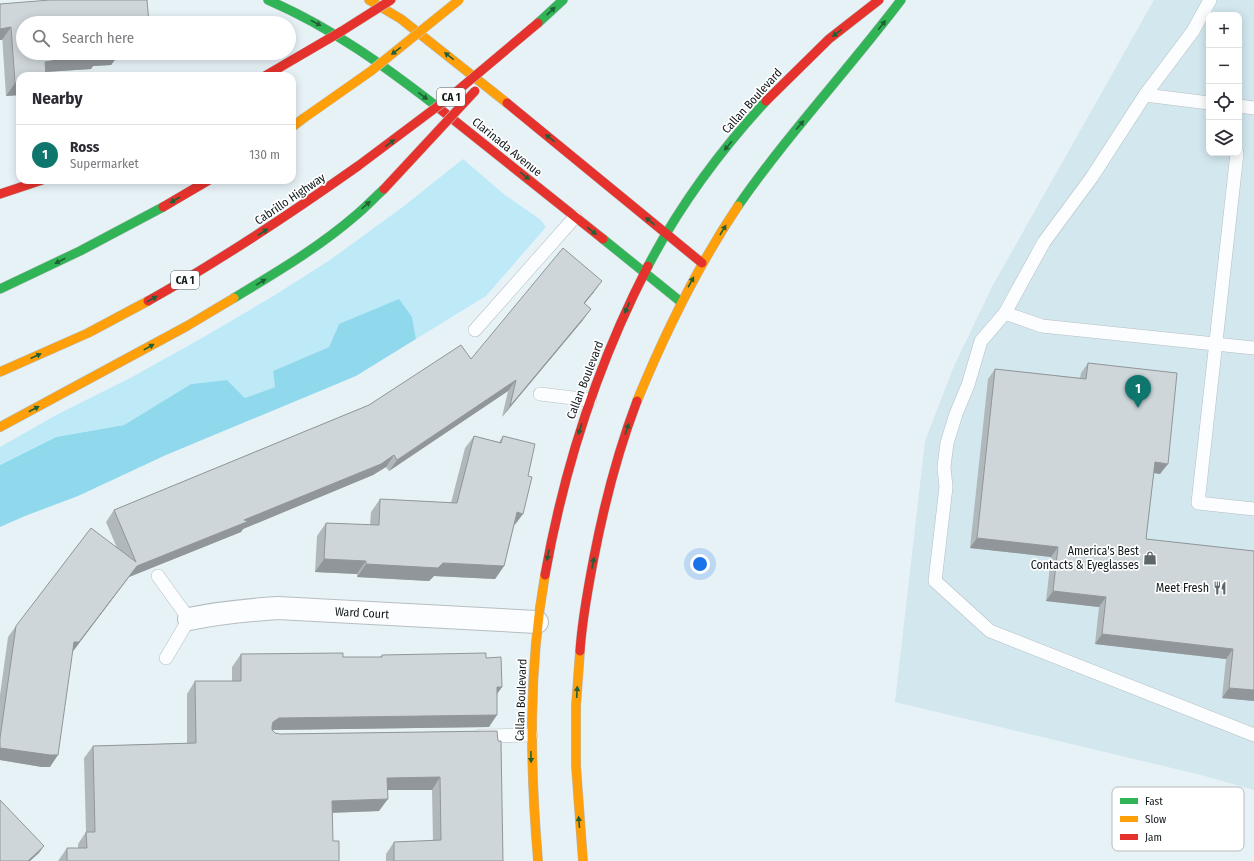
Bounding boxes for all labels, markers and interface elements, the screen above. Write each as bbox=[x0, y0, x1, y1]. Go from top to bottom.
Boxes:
one-way arrow bbox=[546, 7, 556, 16]
map controls bbox=[1206, 12, 1242, 156]
button: + bbox=[1206, 12, 1242, 48]
search box bbox=[16, 16, 296, 60]
one-way arrow bbox=[310, 19, 322, 26]
one-way arrow bbox=[878, 19, 886, 30]
icon: search bbox=[30, 27, 52, 49]
one-way arrow bbox=[832, 28, 843, 37]
text: Search here bbox=[62, 29, 134, 47]
one-way arrow bbox=[391, 47, 402, 55]
button: − bbox=[1206, 48, 1242, 84]
one-way arrow bbox=[444, 52, 455, 60]
street label: Callan Boulevard bbox=[719, 66, 785, 136]
button: locate bbox=[1206, 84, 1242, 120]
text: Nearby bbox=[32, 88, 83, 109]
road number: CA 1 bbox=[437, 88, 465, 106]
one-way arrow bbox=[418, 91, 429, 100]
street label: Clarinada Avenue bbox=[469, 115, 545, 179]
one-way arrow bbox=[795, 120, 804, 130]
button: layers bbox=[1206, 120, 1242, 156]
one-way arrow bbox=[544, 134, 555, 143]
text: Ross bbox=[70, 138, 99, 156]
one-way arrow bbox=[385, 139, 395, 147]
one-way arrow bbox=[723, 141, 732, 151]
text: 1 bbox=[42, 147, 48, 162]
text: 130 m bbox=[249, 147, 280, 162]
text: Supermarket bbox=[70, 156, 139, 171]
street label: Cabrillo Highway bbox=[252, 170, 328, 228]
one-way arrow bbox=[520, 172, 531, 181]
one-way arrow bbox=[169, 196, 181, 203]
one-way arrow bbox=[361, 201, 371, 210]
one-way arrow bbox=[645, 216, 656, 225]
one-way arrow bbox=[719, 224, 726, 236]
one-way arrow bbox=[587, 226, 597, 235]
one-way arrow bbox=[258, 228, 269, 235]
one-way arrow bbox=[55, 258, 66, 264]
road number: CA 1 bbox=[171, 271, 199, 289]
one-way arrow bbox=[688, 277, 695, 288]
one-way arrow bbox=[255, 278, 267, 285]
one-way arrow bbox=[146, 295, 158, 302]
one-way arrow bbox=[624, 303, 630, 315]
street label: Callan Boulevard bbox=[564, 339, 606, 421]
one-way arrow bbox=[143, 344, 155, 351]
one-way arrow bbox=[30, 353, 42, 359]
pin: 1 bbox=[1125, 375, 1151, 408]
one-way arrow bbox=[28, 405, 40, 412]
one-way arrow bbox=[577, 423, 583, 435]
one-way arrow bbox=[625, 423, 631, 435]
place label: America's Best Contacts & Eyeglasses bbox=[1031, 544, 1139, 572]
one-way arrow bbox=[544, 549, 550, 561]
shop icon: America's Best Contacts & Eyeglasses bbox=[1142, 550, 1158, 566]
your location bbox=[690, 554, 710, 574]
one-way arrow bbox=[590, 557, 596, 570]
restaurant icon: Meet Fresh bbox=[1212, 580, 1228, 596]
place label: Meet Fresh bbox=[1156, 581, 1209, 595]
street label: Ward Court bbox=[335, 605, 389, 621]
street label: Callan Boulevard bbox=[513, 659, 529, 741]
one-way arrow bbox=[574, 686, 581, 698]
one-way arrow bbox=[528, 751, 535, 763]
legend bbox=[1112, 787, 1244, 851]
text: Fast bbox=[1145, 795, 1163, 808]
text: Slow bbox=[1145, 813, 1166, 826]
one-way arrow bbox=[576, 816, 582, 828]
text: Jam bbox=[1145, 831, 1162, 844]

